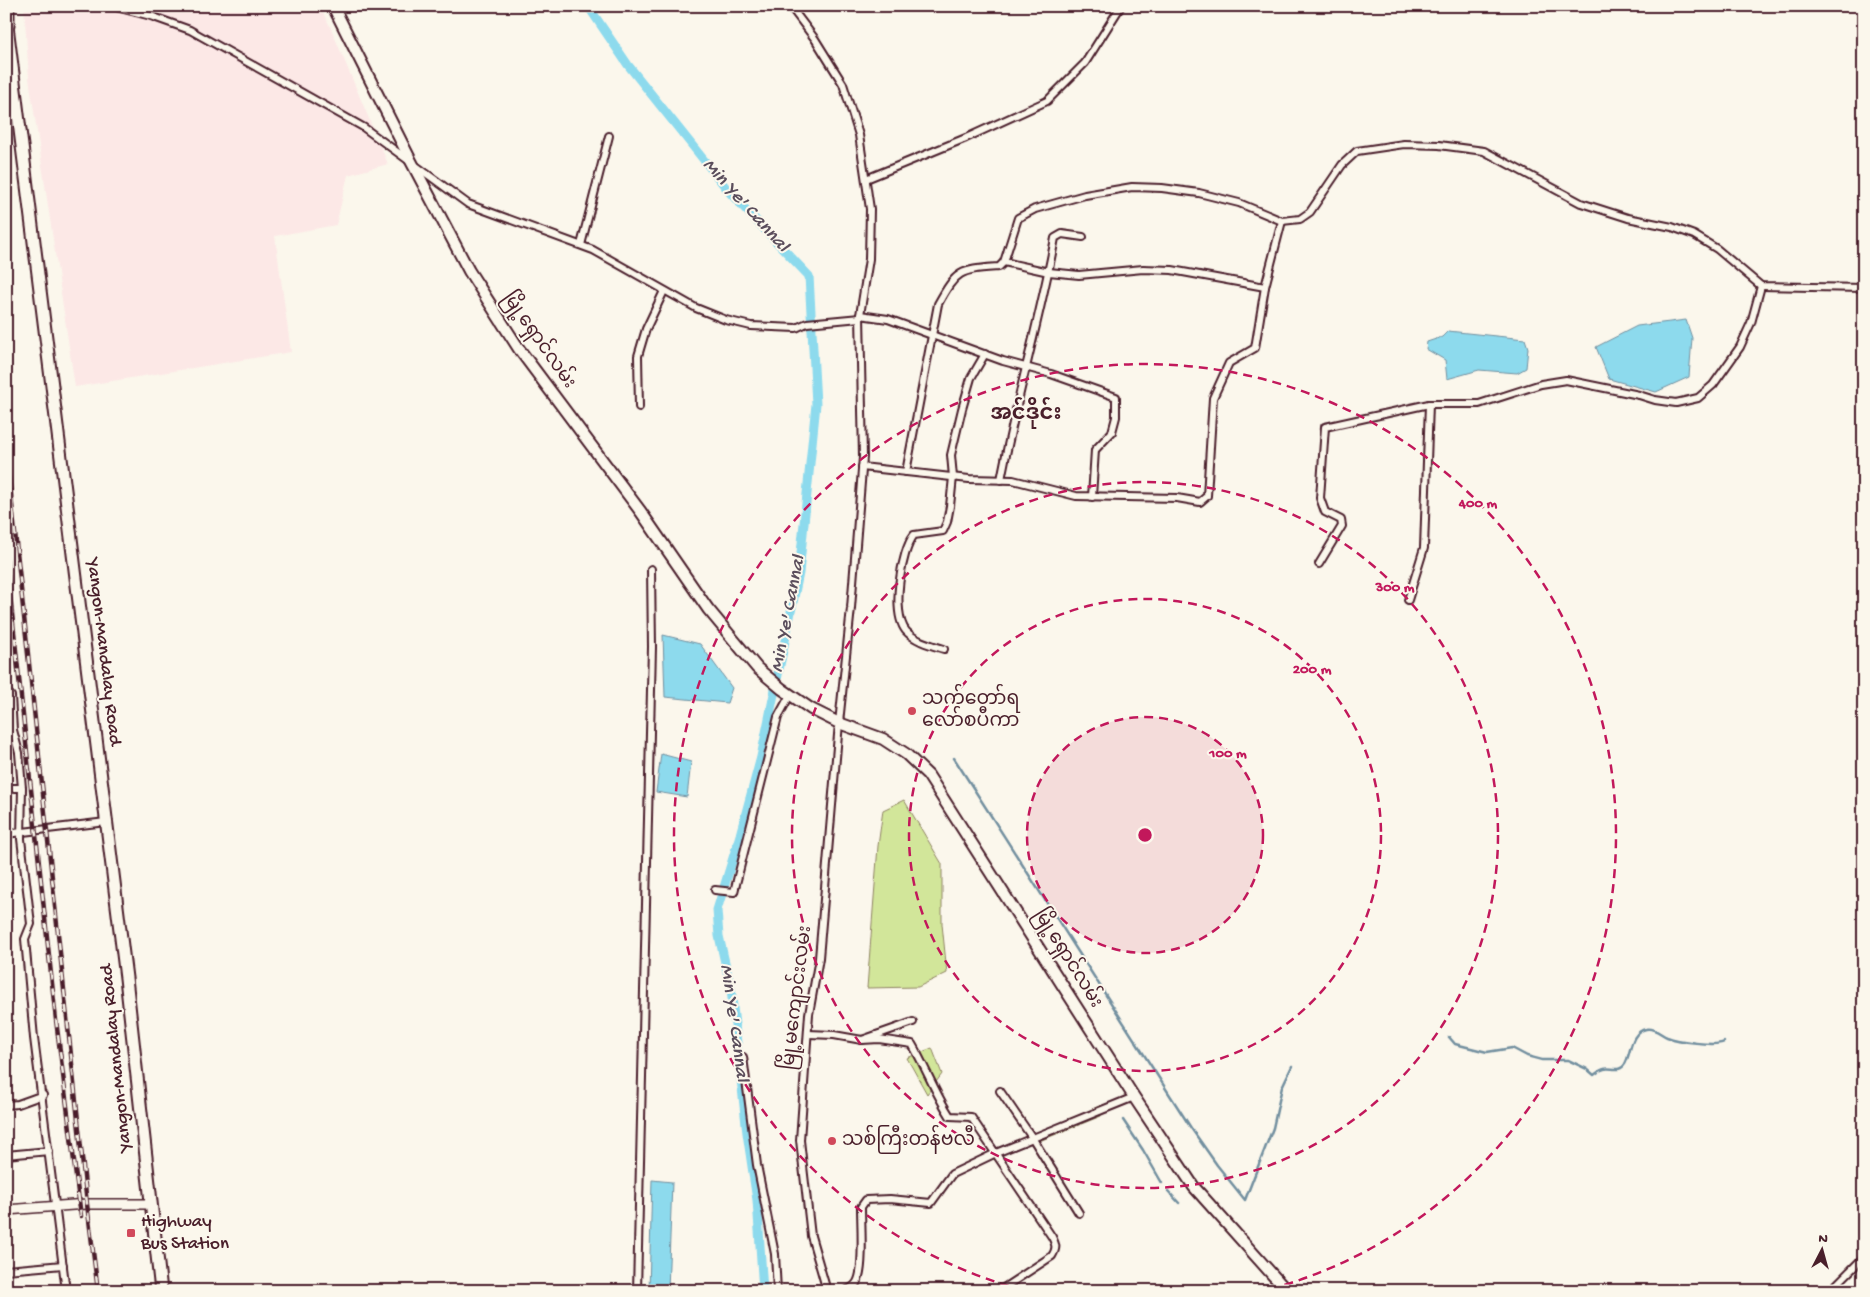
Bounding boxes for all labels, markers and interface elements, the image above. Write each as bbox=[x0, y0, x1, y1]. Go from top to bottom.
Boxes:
water label: Min Ye' Cannal bbox=[697, 154, 794, 259]
street label: မြို့ရှောင်လမ်း bbox=[495, 285, 585, 395]
district label: အင်ဒိုင်း bbox=[990, 396, 1062, 429]
text: 400 m bbox=[1458, 495, 1498, 513]
water label: Min Ye' Cannal bbox=[766, 552, 812, 674]
street label: Yangon-Mandalay Road bbox=[80, 555, 126, 749]
text: 300 m bbox=[1374, 579, 1415, 597]
text: 200 m bbox=[1293, 661, 1332, 679]
place label: သက်တော်ရ လော်စပီကာ bbox=[922, 683, 1021, 734]
marker: သက်တော်ရ လော်စပီကာ bbox=[906, 705, 918, 717]
text: 100 m bbox=[1208, 745, 1247, 763]
centre of rings bbox=[1136, 826, 1154, 844]
street label: မြို့ရှောင်လမ်း bbox=[1026, 902, 1112, 1014]
street label: မြို့မကျောင်းလမ်း bbox=[772, 924, 819, 1072]
street label: Yangon-Mandalay Road bbox=[96, 961, 139, 1155]
water label: Min Ye' Cannal bbox=[713, 963, 753, 1085]
place label: သစ်ကြီးတန်ဗလီ bbox=[842, 1124, 975, 1154]
marker: သစ်ကြီးတန်ဗလီ bbox=[826, 1135, 838, 1147]
place label: Highway Bus Station bbox=[140, 1211, 229, 1256]
north arrow bbox=[1798, 1224, 1848, 1274]
marker: Highway Bus Station bbox=[125, 1227, 137, 1239]
text: N bbox=[1818, 1231, 1829, 1248]

